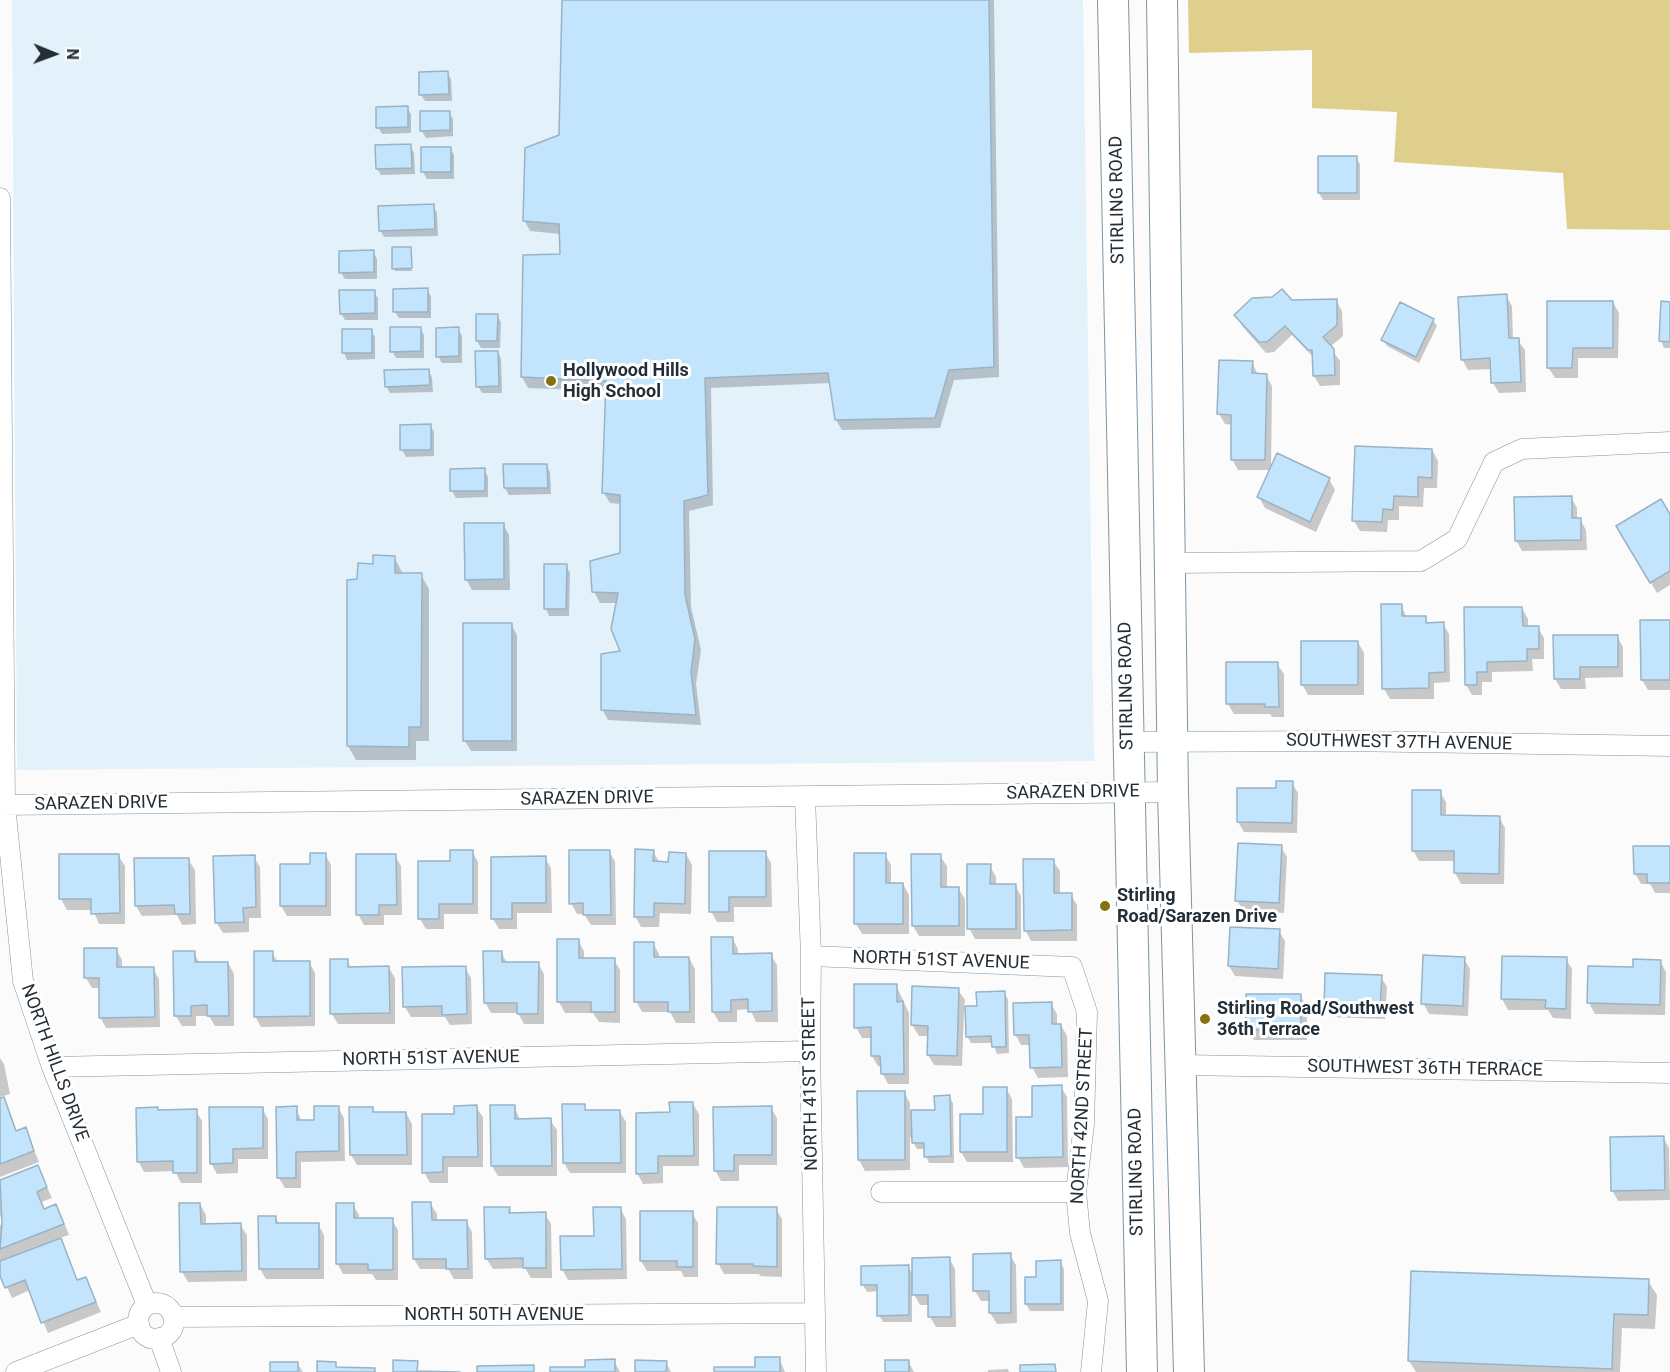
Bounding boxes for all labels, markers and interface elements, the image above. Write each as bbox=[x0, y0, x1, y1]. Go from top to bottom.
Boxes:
north arrow bbox=[24, 24, 84, 84]
text: N bbox=[63, 49, 82, 60]
street label: STIRLING ROAD bbox=[1106, 136, 1130, 264]
place label: Hollywood Hills High School bbox=[563, 360, 689, 403]
marker: Hollywood Hills High School bbox=[544, 374, 558, 388]
street label: STIRLING ROAD bbox=[1115, 622, 1139, 750]
street label: SOUTHWEST 37TH AVENUE bbox=[1286, 730, 1512, 756]
street label: SARAZEN DRIVE bbox=[1006, 781, 1140, 805]
street label: SARAZEN DRIVE bbox=[520, 787, 654, 811]
street label: SARAZEN DRIVE bbox=[34, 792, 168, 816]
place label: Stirling Road/Sarazen Drive bbox=[1117, 885, 1277, 928]
marker: Stirling Road/Sarazen Drive bbox=[1098, 899, 1112, 913]
street label: NORTH 51ST AVENUE bbox=[852, 947, 1030, 975]
street label: NORTH HILLS DRIVE bbox=[16, 982, 92, 1144]
street label: NORTH 41ST STREET bbox=[799, 997, 823, 1171]
place label: Stirling Road/Southwest 36th Terrace bbox=[1217, 998, 1414, 1040]
marker: Stirling Road/Southwest 36th Terrace bbox=[1198, 1012, 1212, 1026]
street label: NORTH 42ND STREET bbox=[1068, 1027, 1098, 1205]
street label: NORTH 51ST AVENUE bbox=[342, 1047, 520, 1071]
street label: SOUTHWEST 36TH TERRACE bbox=[1307, 1056, 1543, 1082]
street label: STIRLING ROAD bbox=[1125, 1108, 1149, 1236]
street label: NORTH 50TH AVENUE bbox=[404, 1304, 584, 1326]

